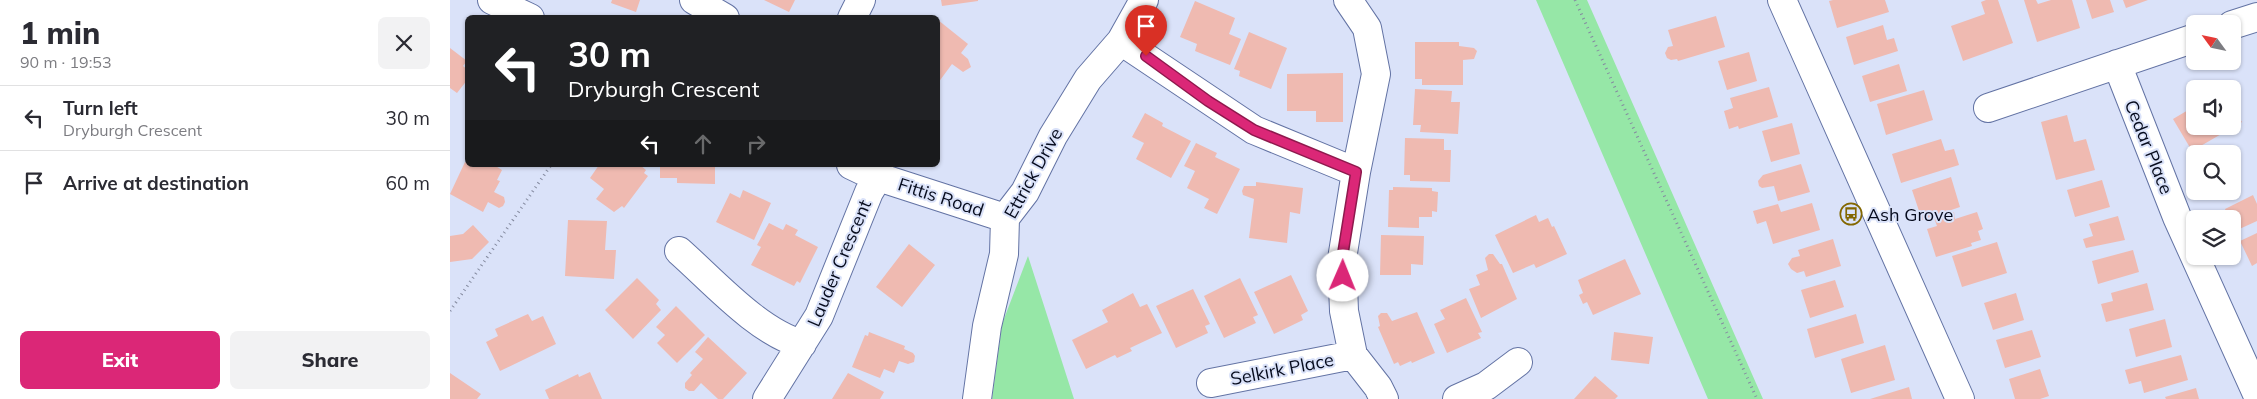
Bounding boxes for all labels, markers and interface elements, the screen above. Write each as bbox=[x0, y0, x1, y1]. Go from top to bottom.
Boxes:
pin bbox=[1125, 5, 1167, 56]
icon: arrive bbox=[1132, 12, 1160, 40]
text: 1 min bbox=[20, 14, 100, 52]
north arrow bbox=[2186, 15, 2241, 70]
map controls bbox=[2186, 15, 2241, 265]
button: close bbox=[378, 17, 430, 69]
text: 30 m bbox=[568, 32, 651, 76]
icon: left bbox=[485, 35, 550, 100]
text: 90 m · 19:53 bbox=[20, 52, 112, 72]
text: Dryburgh Crescent bbox=[568, 75, 759, 103]
button: sound bbox=[2186, 80, 2241, 135]
text: Turn left bbox=[63, 96, 138, 120]
street label: Cedar Place bbox=[2120, 96, 2178, 198]
icon: left bbox=[20, 104, 48, 132]
text: 30 m bbox=[386, 106, 430, 130]
text: Dryburgh Crescent bbox=[63, 120, 202, 140]
street label: Ettrick Drive bbox=[999, 124, 1067, 222]
icon: left bbox=[636, 130, 664, 158]
icon: ahead bbox=[689, 130, 717, 158]
icon: right bbox=[742, 130, 770, 158]
button: search bbox=[2186, 145, 2241, 200]
icon: arrive bbox=[20, 169, 48, 197]
text: Arrive at destination bbox=[63, 171, 249, 195]
text: 60 m bbox=[386, 171, 430, 195]
street label: Fittis Road bbox=[895, 172, 987, 222]
street label: Lauder Crescent bbox=[802, 196, 876, 330]
bus stop icon: Ash Grove bbox=[1839, 202, 1863, 226]
place label: Ash Grove bbox=[1867, 203, 1953, 226]
button: layers bbox=[2186, 210, 2241, 265]
position arrow bbox=[1316, 249, 1368, 301]
button: Exit bbox=[20, 331, 220, 389]
button: Share bbox=[230, 331, 430, 389]
street label: Selkirk Place bbox=[1228, 348, 1336, 390]

